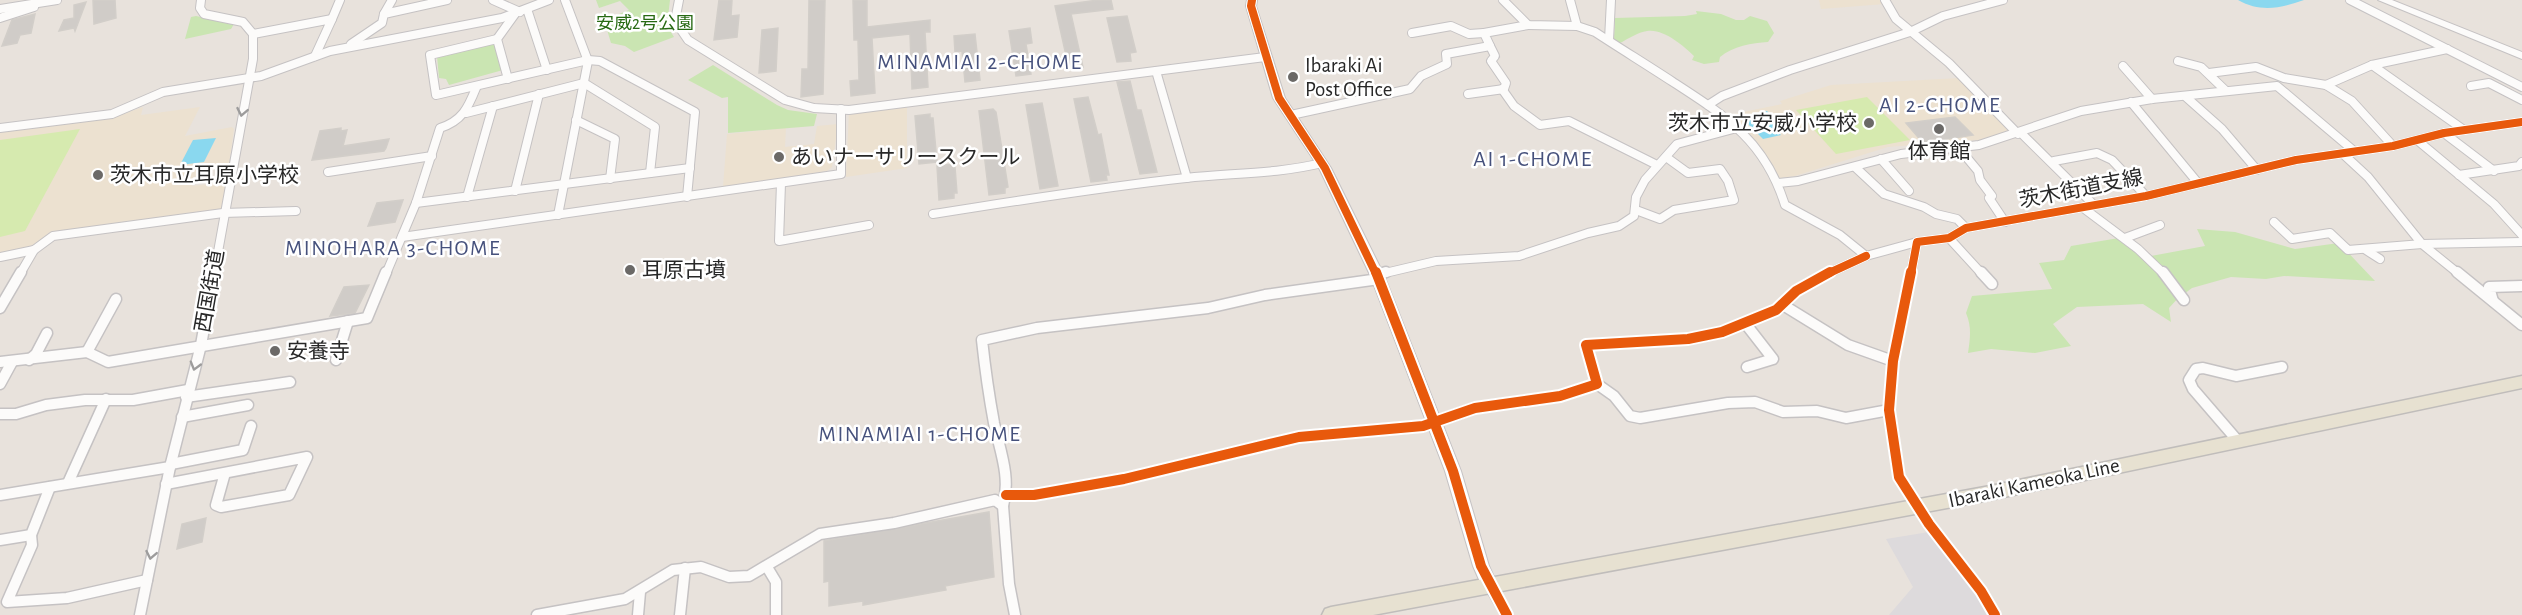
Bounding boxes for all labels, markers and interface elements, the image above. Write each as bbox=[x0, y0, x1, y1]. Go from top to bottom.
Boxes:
park label: 安威2号公園 bbox=[596, 13, 694, 33]
district label: MINAMIAI 2-CHOME bbox=[877, 51, 1083, 73]
place label: Ibaraki Ai Post Office bbox=[1305, 55, 1392, 100]
marker: Ibaraki Ai Post Office bbox=[1286, 70, 1300, 84]
district label: AI 2-CHOME bbox=[1879, 94, 2001, 116]
one-way arrow bbox=[236, 107, 249, 117]
place label: 茨木市立安威小学校 bbox=[1668, 112, 1857, 134]
marker: 茨木市立安威小学校 bbox=[1862, 116, 1876, 130]
marker: 体育館 bbox=[1932, 122, 1946, 136]
place label: 体育館 bbox=[1908, 140, 1971, 162]
place label: あいナーサリースクール bbox=[791, 146, 1021, 168]
district label: AI 1-CHOME bbox=[1473, 148, 1593, 170]
marker: あいナーサリースクール bbox=[772, 150, 786, 164]
place label: 茨木市立耳原小学校 bbox=[110, 164, 299, 186]
street label: 茨木街道支線 bbox=[2017, 166, 2145, 211]
marker: 茨木市立耳原小学校 bbox=[91, 168, 105, 182]
district label: MINOHARA 3-CHOME bbox=[285, 237, 501, 259]
street label: 西国街道 bbox=[191, 248, 228, 334]
place label: 耳原古墳 bbox=[642, 259, 726, 281]
marker: 耳原古墳 bbox=[623, 263, 637, 277]
place label: 安養寺 bbox=[287, 340, 350, 362]
marker: 安養寺 bbox=[268, 344, 282, 358]
one-way arrow bbox=[190, 360, 202, 370]
district label: MINAMIAI 1-CHOME bbox=[819, 423, 1021, 445]
street label: Ibaraki Kameoka Line bbox=[1946, 455, 2122, 511]
one-way arrow bbox=[145, 550, 158, 560]

